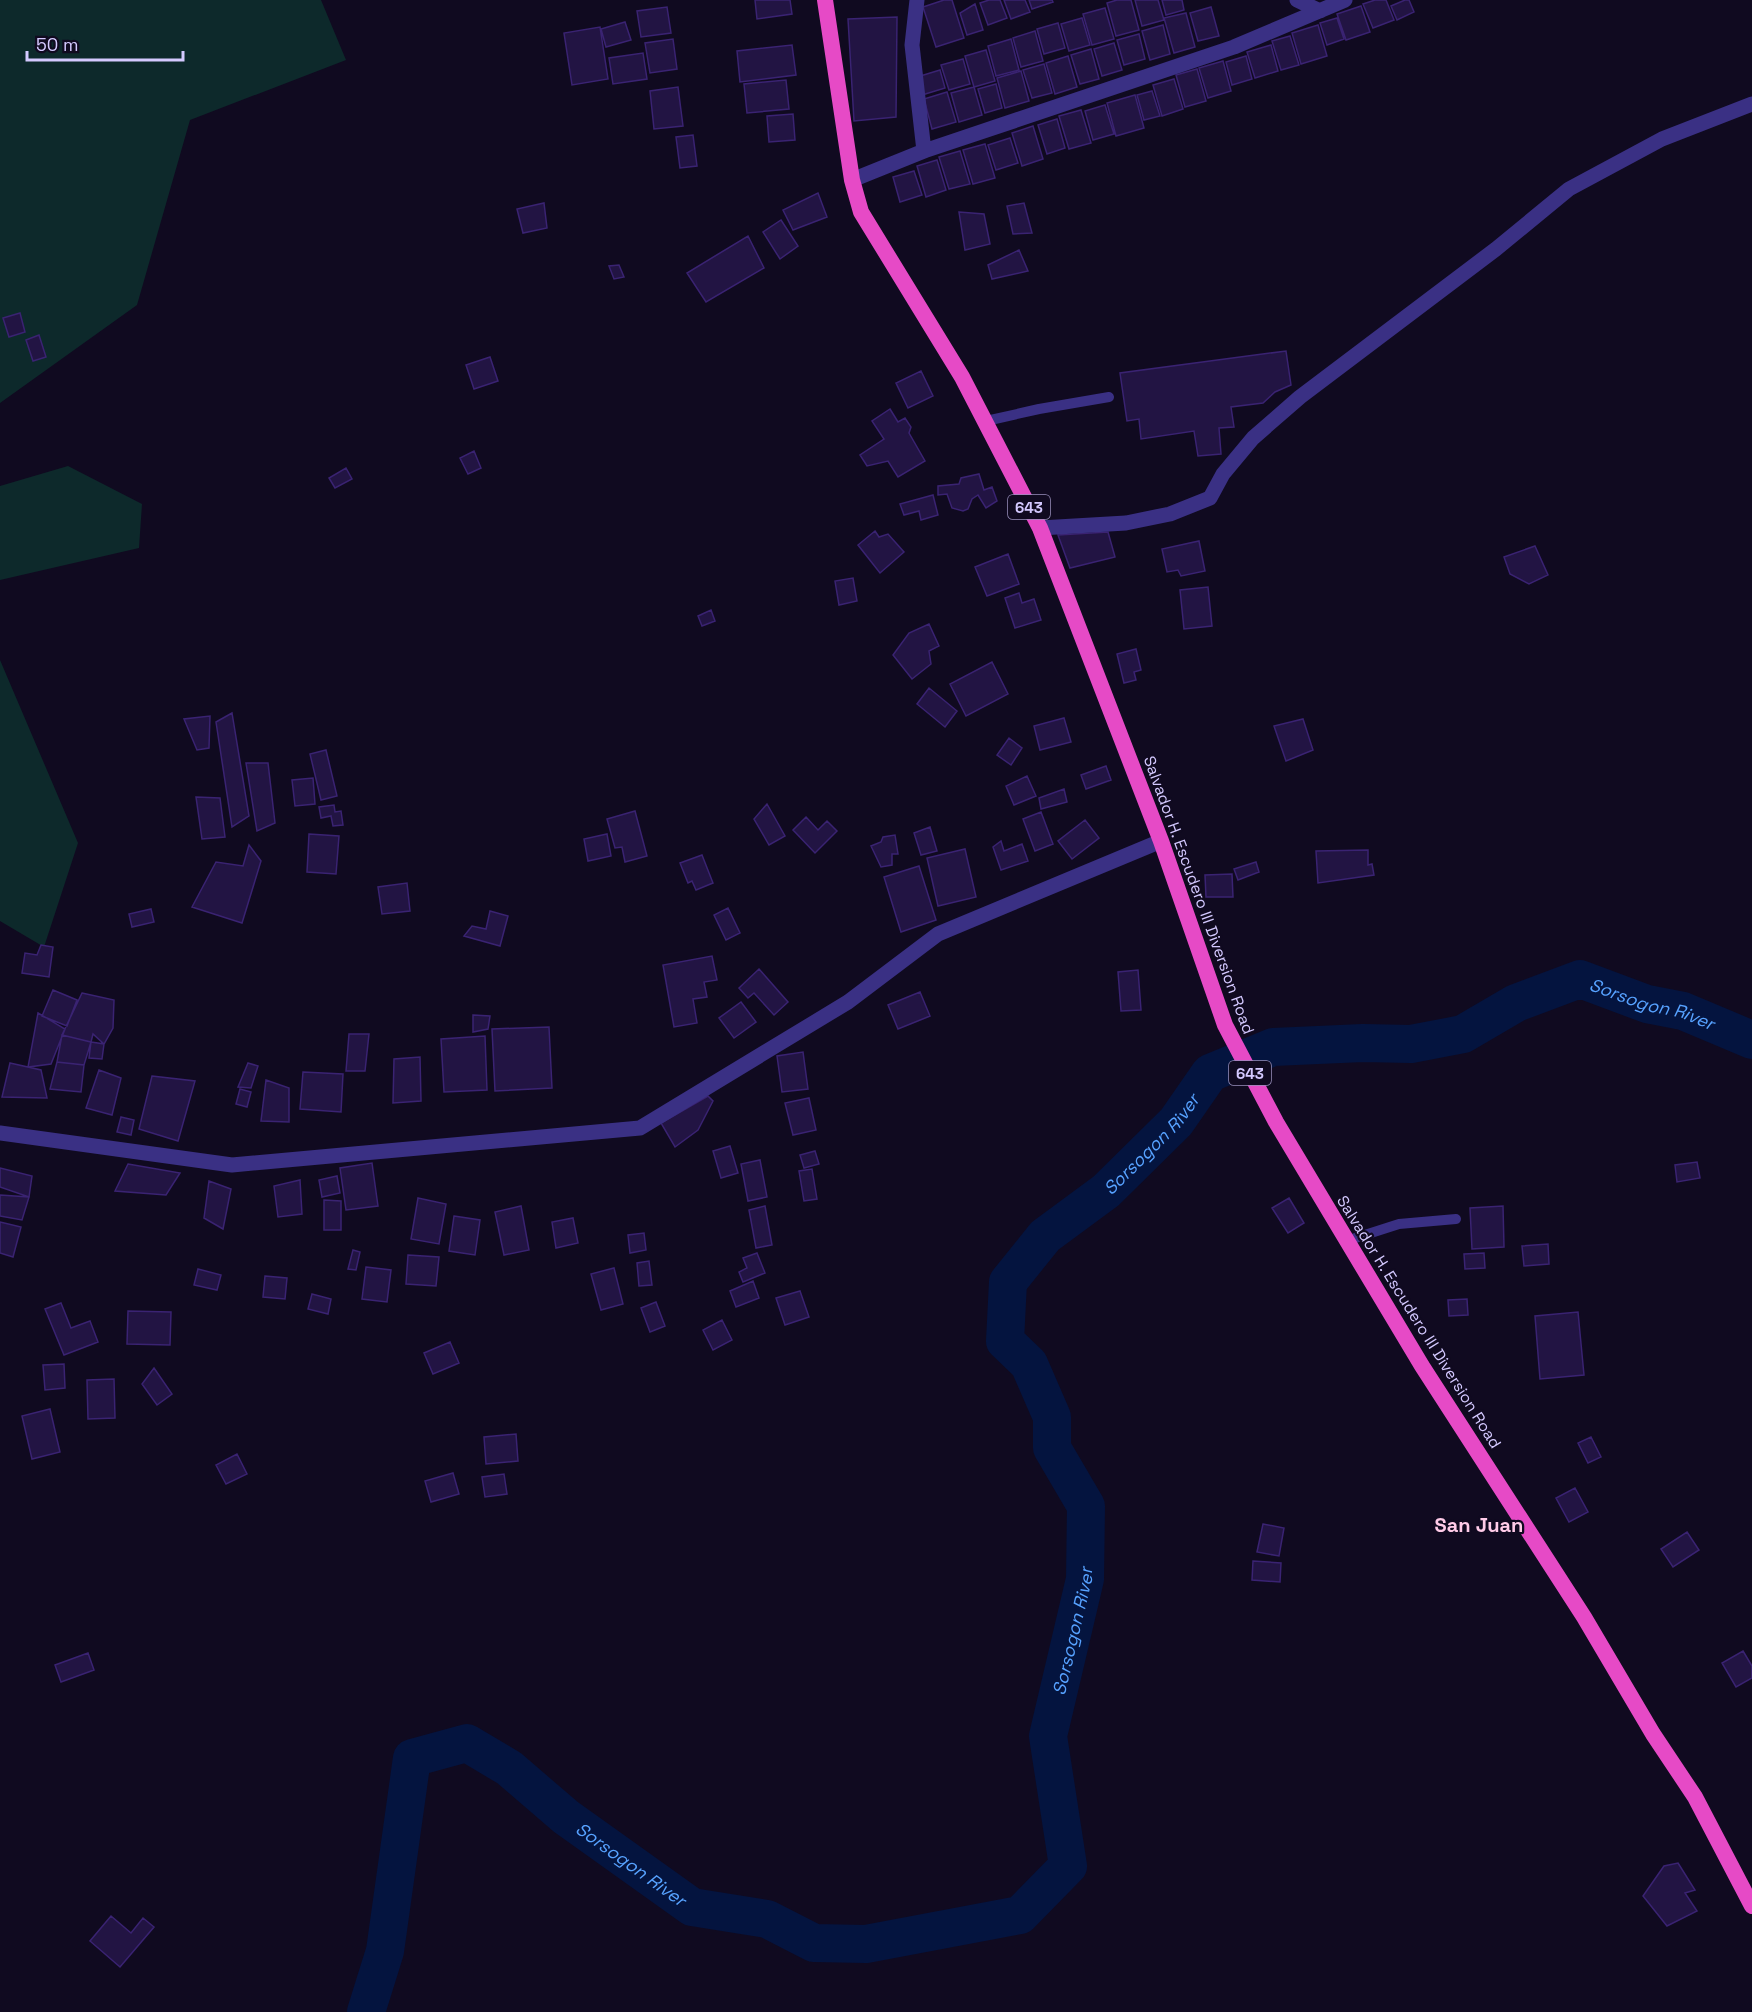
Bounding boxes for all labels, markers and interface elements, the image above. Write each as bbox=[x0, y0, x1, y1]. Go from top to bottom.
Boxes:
scale bar bbox=[27, 24, 183, 62]
text: 50 m bbox=[36, 33, 78, 56]
road number: 643 bbox=[1008, 495, 1050, 519]
street label: Salvador H. Escudero III Diversion Road bbox=[1139, 753, 1259, 1037]
water label: Sorsogon River bbox=[1587, 972, 1720, 1035]
road number: 643 bbox=[1229, 1061, 1271, 1085]
water label: Sorsogon River bbox=[1098, 1087, 1205, 1199]
street label: Salvador H. Escudero III Diversion Road bbox=[1332, 1192, 1506, 1452]
district label: San Juan bbox=[1435, 1512, 1523, 1538]
water label: Sorsogon River bbox=[1047, 1565, 1098, 1697]
water label: Sorsogon River bbox=[572, 1816, 693, 1912]

